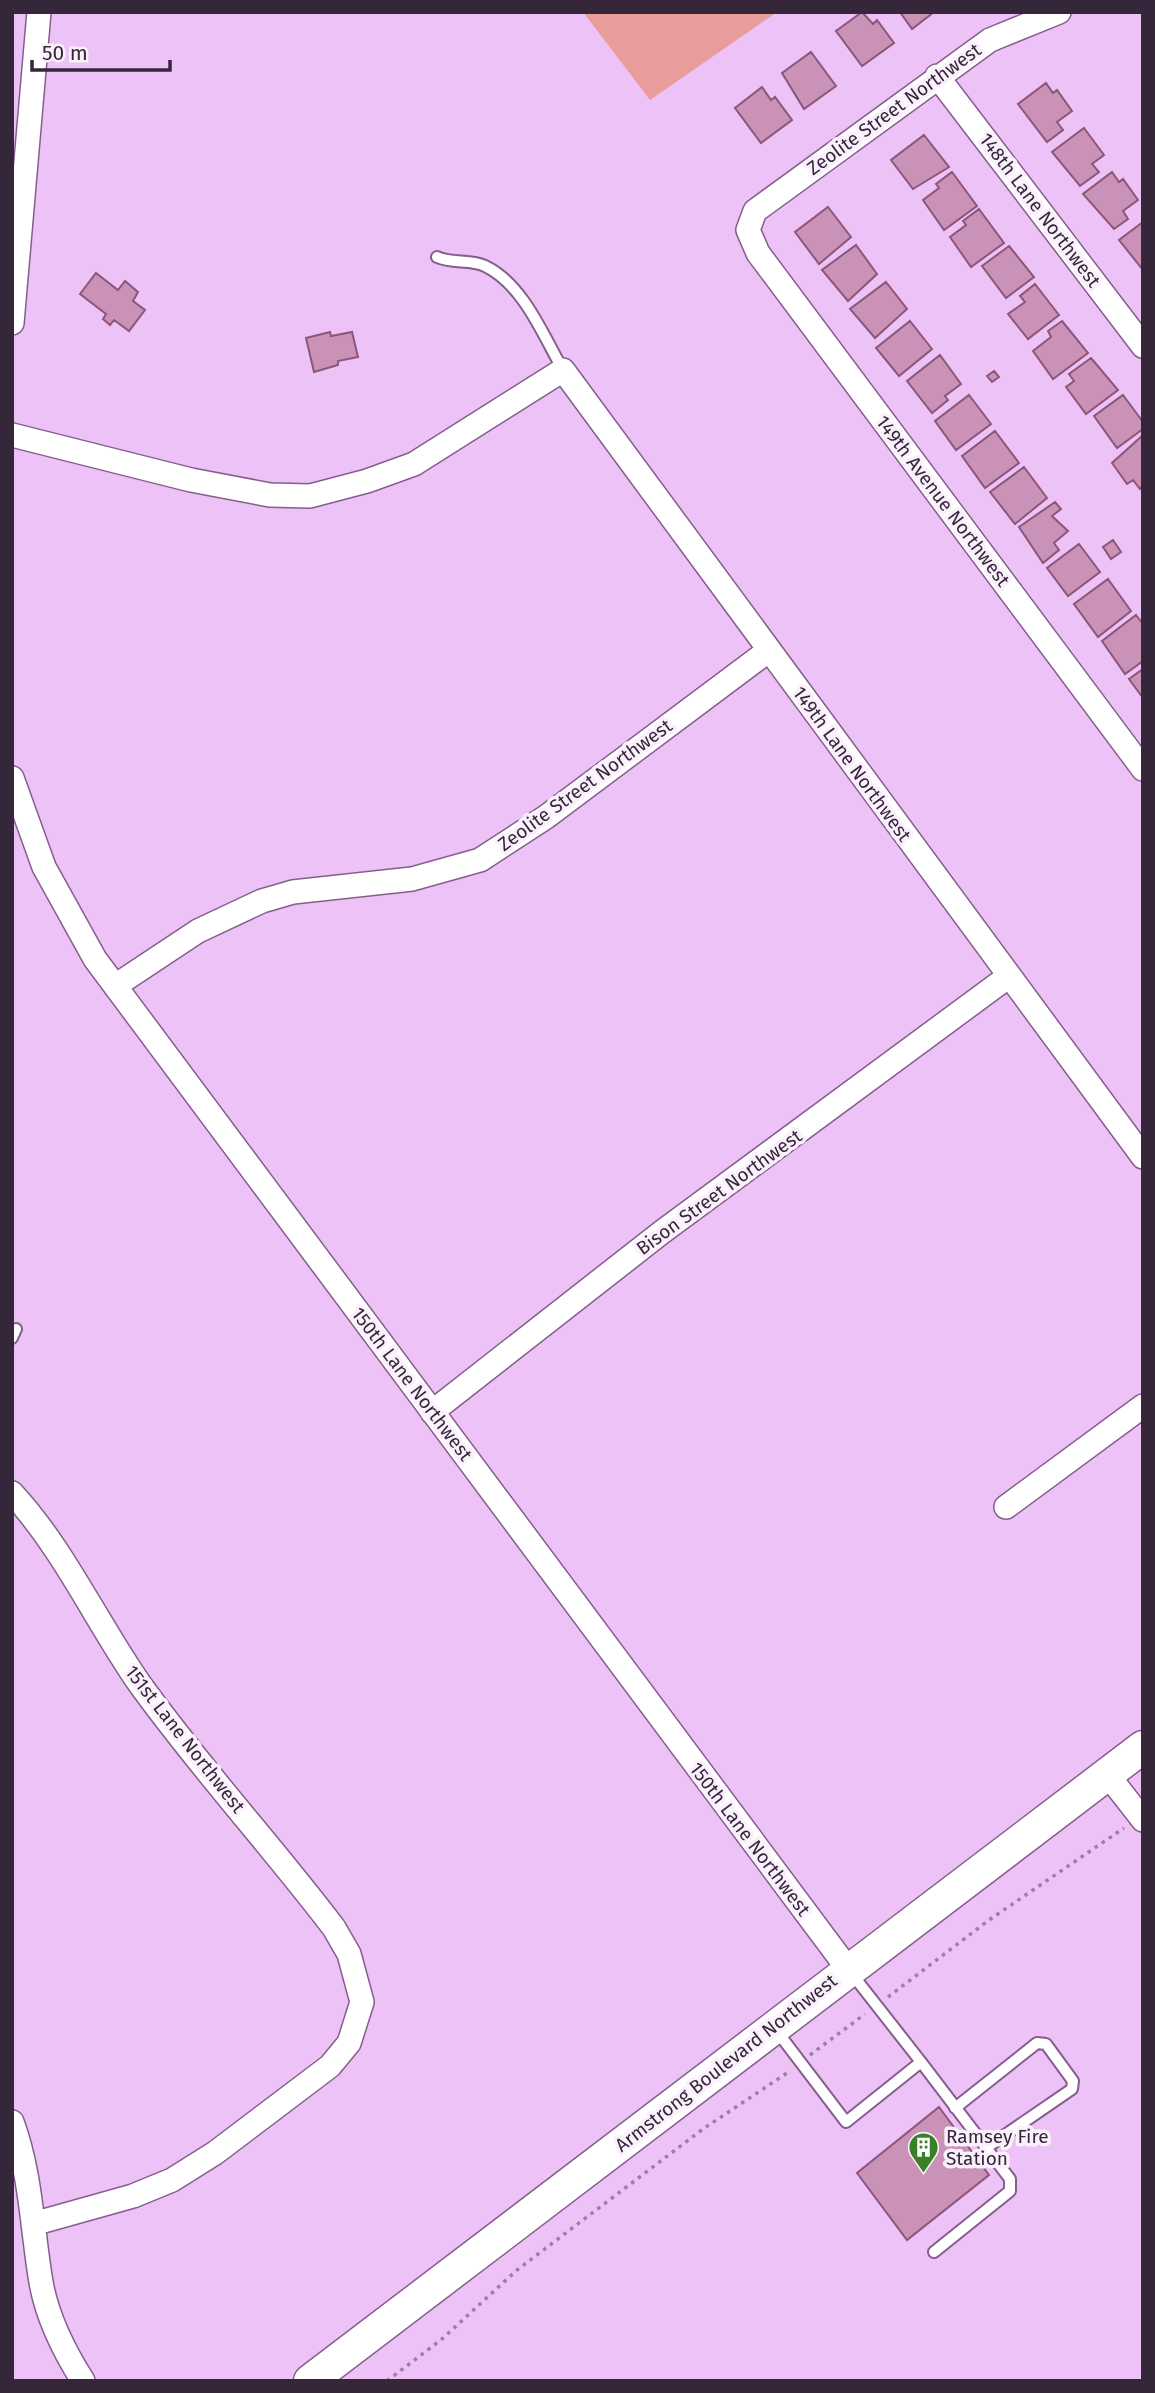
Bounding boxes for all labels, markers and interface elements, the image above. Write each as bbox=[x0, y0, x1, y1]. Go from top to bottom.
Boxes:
scale bar bbox=[32, 28, 170, 72]
street label: Zeolite Street Northwest bbox=[802, 38, 986, 180]
text: 50 m bbox=[42, 40, 88, 66]
street label: 148th Lane Northwest bbox=[975, 128, 1106, 292]
street label: 149th Avenue Northwest bbox=[871, 411, 1015, 591]
street label: 149th Lane Northwest bbox=[788, 682, 916, 846]
street label: Zeolite Street Northwest bbox=[493, 714, 677, 856]
street label: Bison Street Northwest bbox=[632, 1124, 806, 1260]
street label: 150th Lane Northwest bbox=[347, 1303, 477, 1466]
street label: 151st Lane Northwest bbox=[120, 1661, 250, 1818]
street label: 150th Lane Northwest bbox=[685, 1758, 815, 1921]
street label: Armstrong Boulevard Northwest bbox=[610, 1969, 842, 2157]
place label: Ramsey Fire Station bbox=[946, 2125, 1049, 2170]
building icon: Ramsey Fire Station bbox=[906, 2130, 940, 2174]

